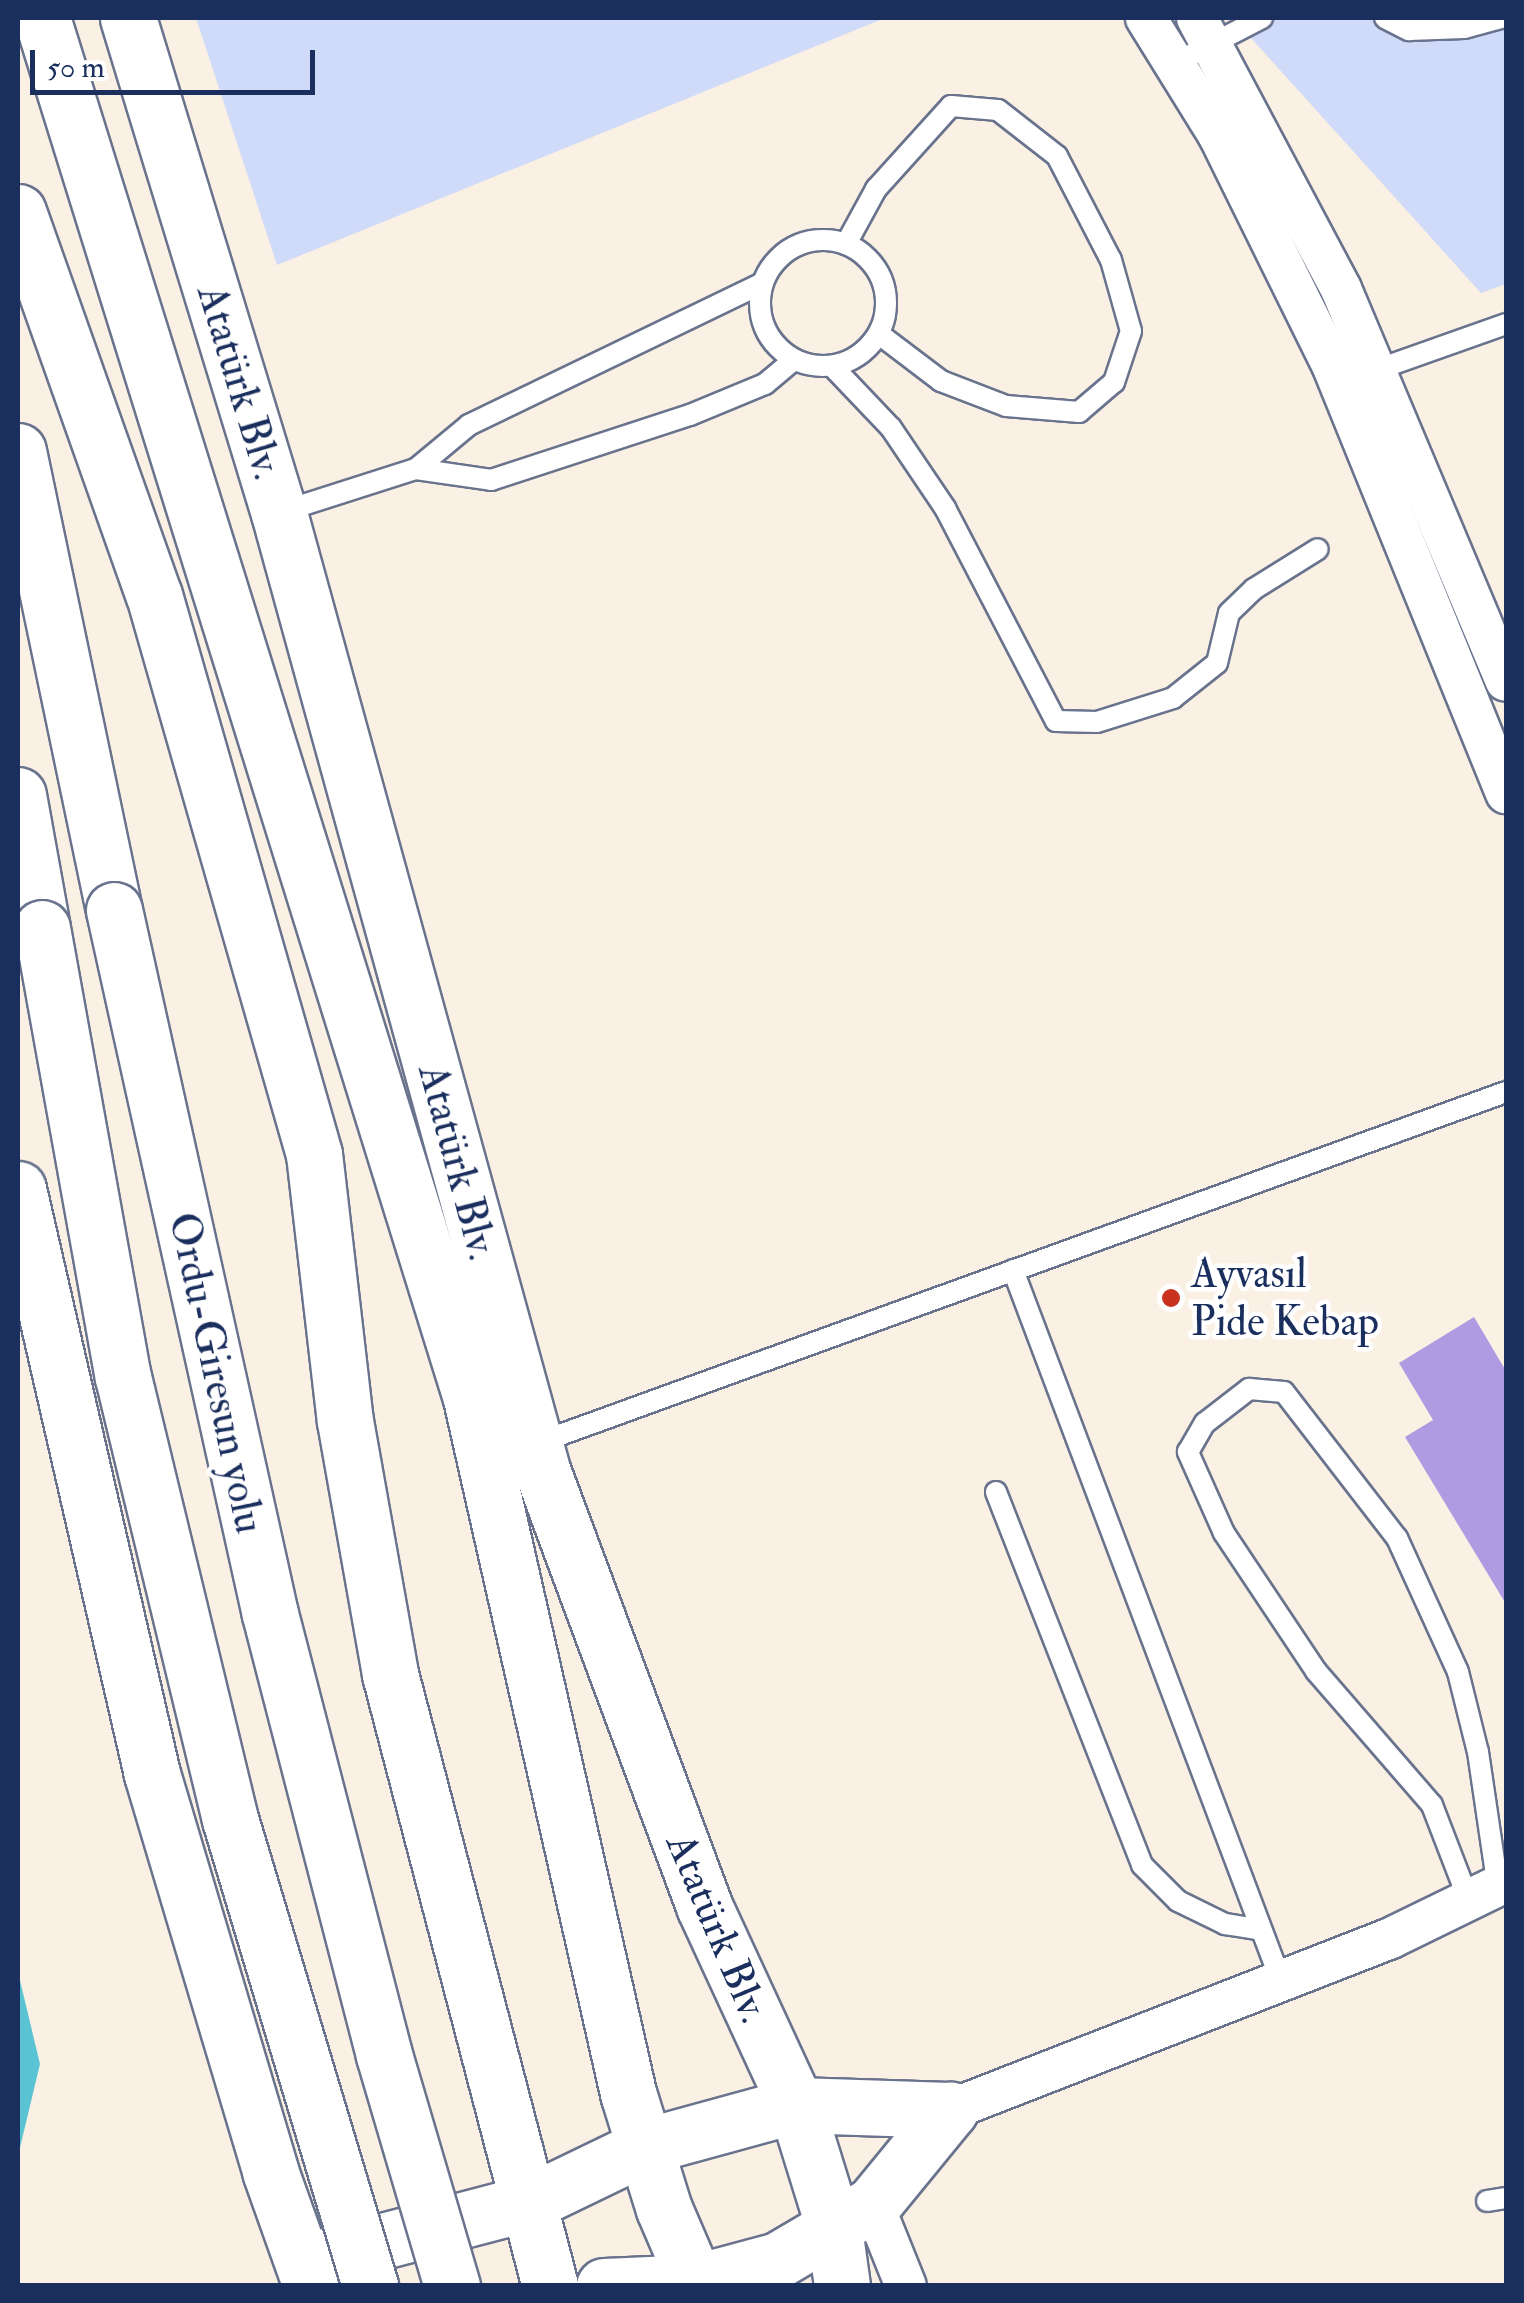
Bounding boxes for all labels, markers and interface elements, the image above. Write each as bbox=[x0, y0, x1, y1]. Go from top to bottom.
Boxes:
scale bar bbox=[35, 30, 320, 92]
text: 50 m bbox=[47, 49, 105, 86]
street label: Atatürk Blv. bbox=[186, 279, 292, 485]
street label: Atatürk Blv. bbox=[407, 1059, 507, 1265]
street label: Ordu-Giresun yolu bbox=[157, 1208, 275, 1538]
place label: Ayvasıl Pide Kebap bbox=[1191, 1249, 1379, 1348]
marker: Ayvasıl Pide Kebap bbox=[1160, 1287, 1182, 1309]
street label: Atatürk Blv. bbox=[655, 1826, 779, 2030]

